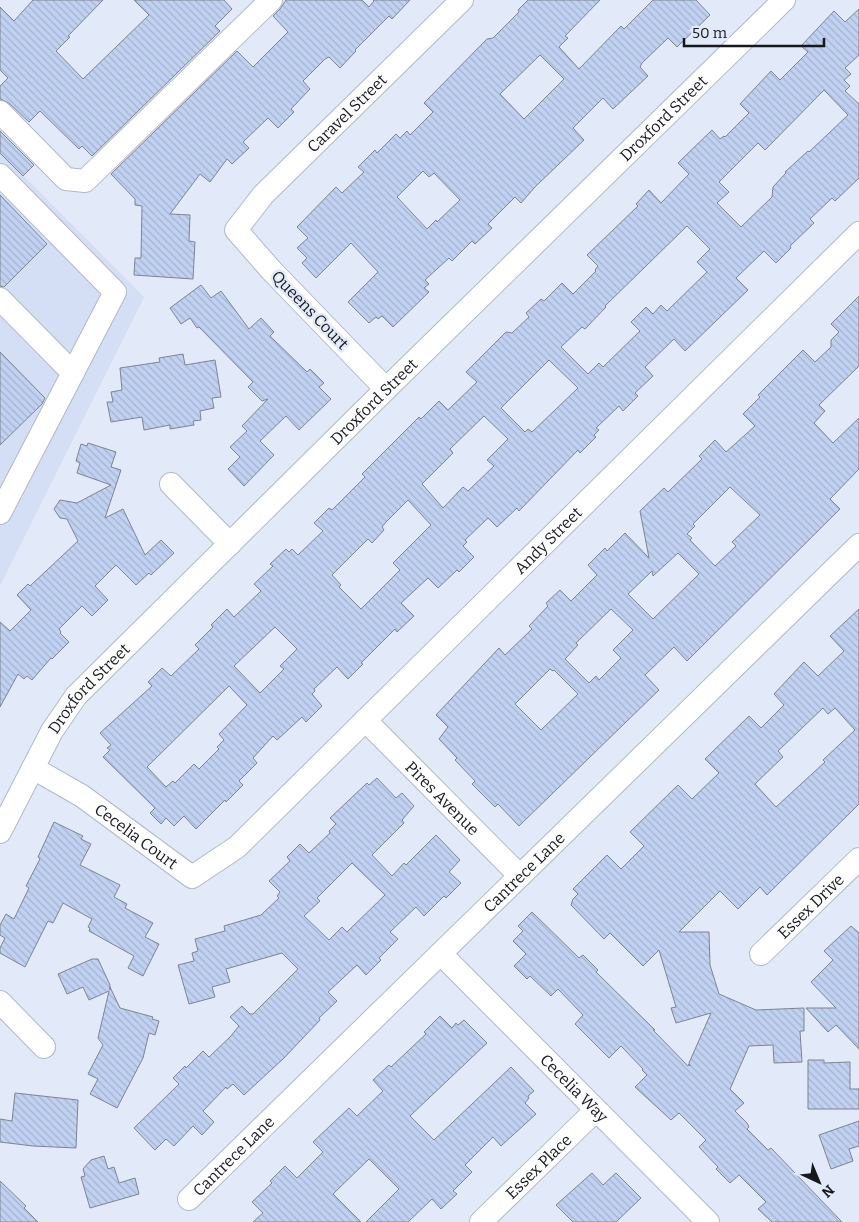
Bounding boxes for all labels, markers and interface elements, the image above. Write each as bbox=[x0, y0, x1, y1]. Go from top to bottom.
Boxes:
scale bar bbox=[684, 15, 824, 47]
text: 50 m bbox=[692, 24, 728, 42]
street label: Caravel Street bbox=[303, 70, 390, 156]
street label: Droxford Street bbox=[616, 71, 711, 165]
street label: Queens Court bbox=[268, 267, 352, 353]
street label: Droxford Street bbox=[326, 354, 421, 448]
street label: Andy Street bbox=[510, 503, 586, 578]
street label: Droxford Street bbox=[44, 639, 133, 737]
street label: Pires Avenue bbox=[402, 757, 483, 839]
street label: Cecelia Court bbox=[91, 799, 182, 873]
street label: Cantrece Lane bbox=[479, 828, 569, 916]
street label: Essex Drive bbox=[774, 870, 848, 942]
street label: Cecelia Way bbox=[537, 1050, 613, 1126]
street label: Cantrece Lane bbox=[189, 1112, 278, 1200]
street label: Essex Place bbox=[501, 1130, 575, 1202]
north arrow bbox=[794, 1157, 844, 1207]
text: N bbox=[818, 1181, 837, 1201]

